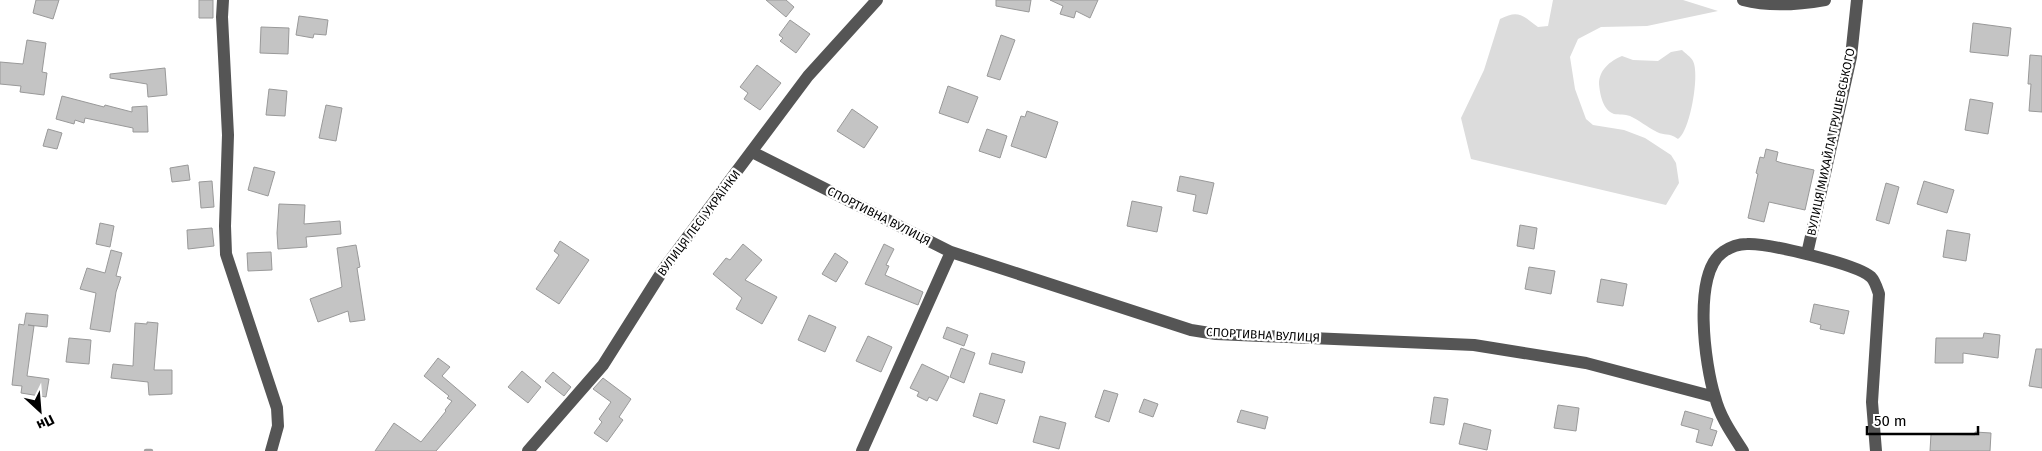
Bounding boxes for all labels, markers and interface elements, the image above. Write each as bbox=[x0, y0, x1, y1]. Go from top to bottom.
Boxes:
street label: ВУЛИЦЯ МИХАЙЛА ГРУШЕВСЬКОГО bbox=[1803, 47, 1858, 237]
street label: ВУЛИЦЯ ЛЕСІ УКРАЇНКИ bbox=[654, 167, 743, 279]
street label: СПОРТИВНА ВУЛИЦЯ bbox=[825, 184, 933, 248]
street label: СПОРТИВНА ВУЛИЦЯ bbox=[1206, 325, 1320, 345]
north arrow bbox=[15, 386, 65, 436]
scale bar bbox=[1867, 404, 1978, 436]
text: Пн bbox=[34, 411, 57, 434]
text: 50 m bbox=[1874, 412, 1907, 430]

